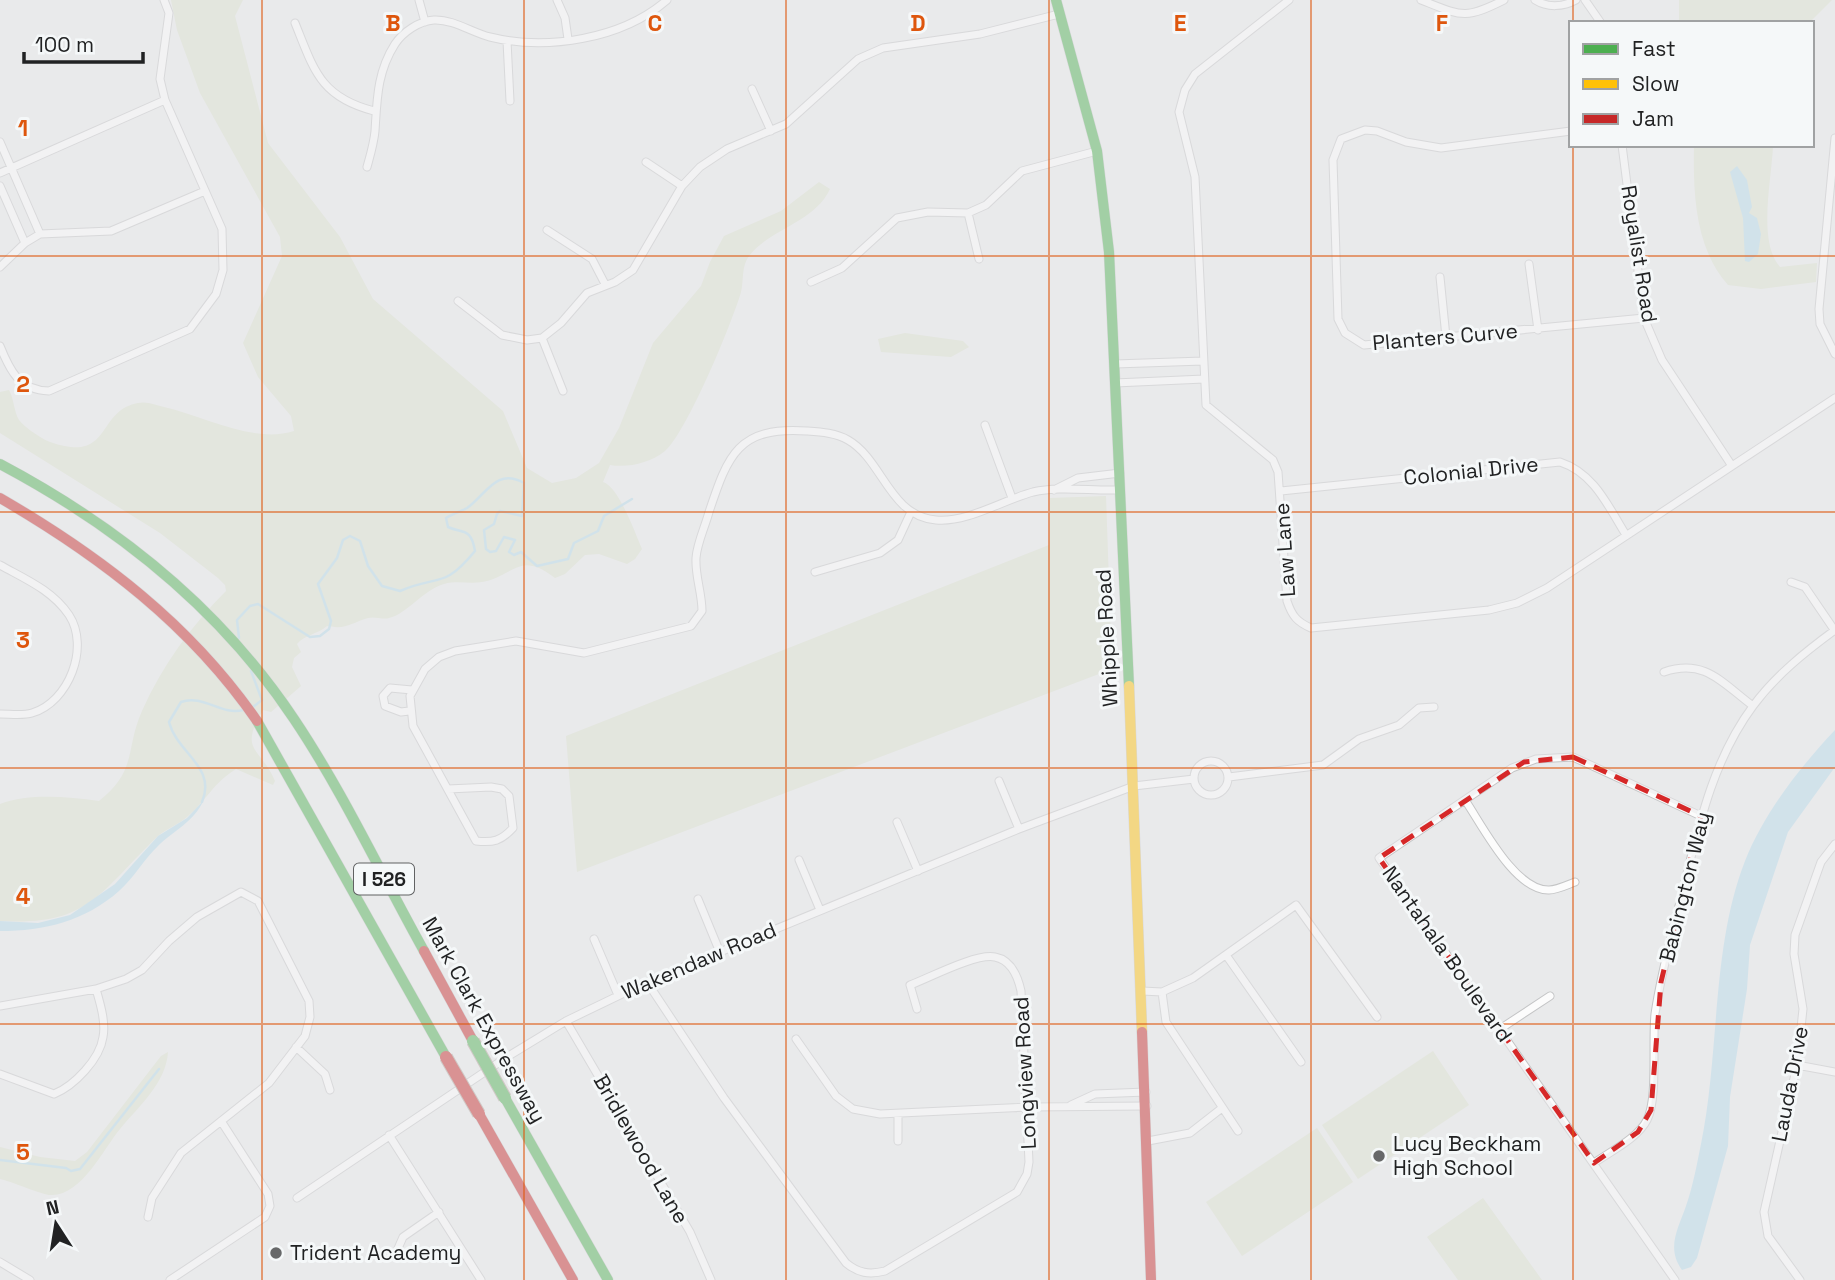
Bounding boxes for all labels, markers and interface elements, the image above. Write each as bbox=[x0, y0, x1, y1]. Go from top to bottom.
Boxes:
text: B bbox=[385, 8, 401, 38]
text: C bbox=[648, 8, 662, 38]
text: D bbox=[910, 8, 926, 38]
text: E bbox=[1174, 8, 1186, 38]
text: F bbox=[1436, 8, 1448, 38]
scale bar bbox=[24, 21, 144, 65]
legend bbox=[1569, 21, 1814, 147]
text: 100 m bbox=[35, 31, 94, 58]
text: Fast bbox=[1632, 35, 1676, 62]
text: Slow bbox=[1632, 70, 1680, 97]
text: Jam bbox=[1632, 105, 1674, 132]
text: 1 bbox=[18, 113, 28, 143]
street label: Royalist Road bbox=[1615, 183, 1664, 325]
street label: Planters Curve bbox=[1371, 317, 1519, 356]
text: 2 bbox=[16, 369, 30, 399]
street label: Colonial Drive bbox=[1402, 450, 1540, 491]
street label: Law Lane bbox=[1268, 502, 1301, 598]
street label: Whipple Road bbox=[1089, 568, 1124, 708]
text: 3 bbox=[16, 625, 30, 655]
street label: Babington Way bbox=[1653, 809, 1716, 965]
street label: Nantahala Boulevard bbox=[1376, 860, 1518, 1047]
road number: I 526 bbox=[354, 864, 414, 894]
text: 4 bbox=[16, 881, 31, 911]
street label: Mark Clark Expressway bbox=[417, 912, 552, 1127]
street label: Wakendaw Road bbox=[617, 916, 780, 1005]
street label: Longview Road bbox=[1007, 996, 1042, 1150]
street label: Lauda Drive bbox=[1765, 1024, 1814, 1144]
street label: Bridlewood Lane bbox=[588, 1069, 695, 1228]
place label: Lucy Beckham High School bbox=[1393, 1130, 1541, 1181]
text: 5 bbox=[16, 1137, 30, 1167]
marker: Lucy Beckham High School bbox=[1371, 1148, 1387, 1164]
north arrow bbox=[21, 1189, 91, 1259]
text: N bbox=[44, 1194, 61, 1221]
place label: Trident Academy bbox=[290, 1239, 461, 1266]
marker: Trident Academy bbox=[268, 1245, 284, 1261]

